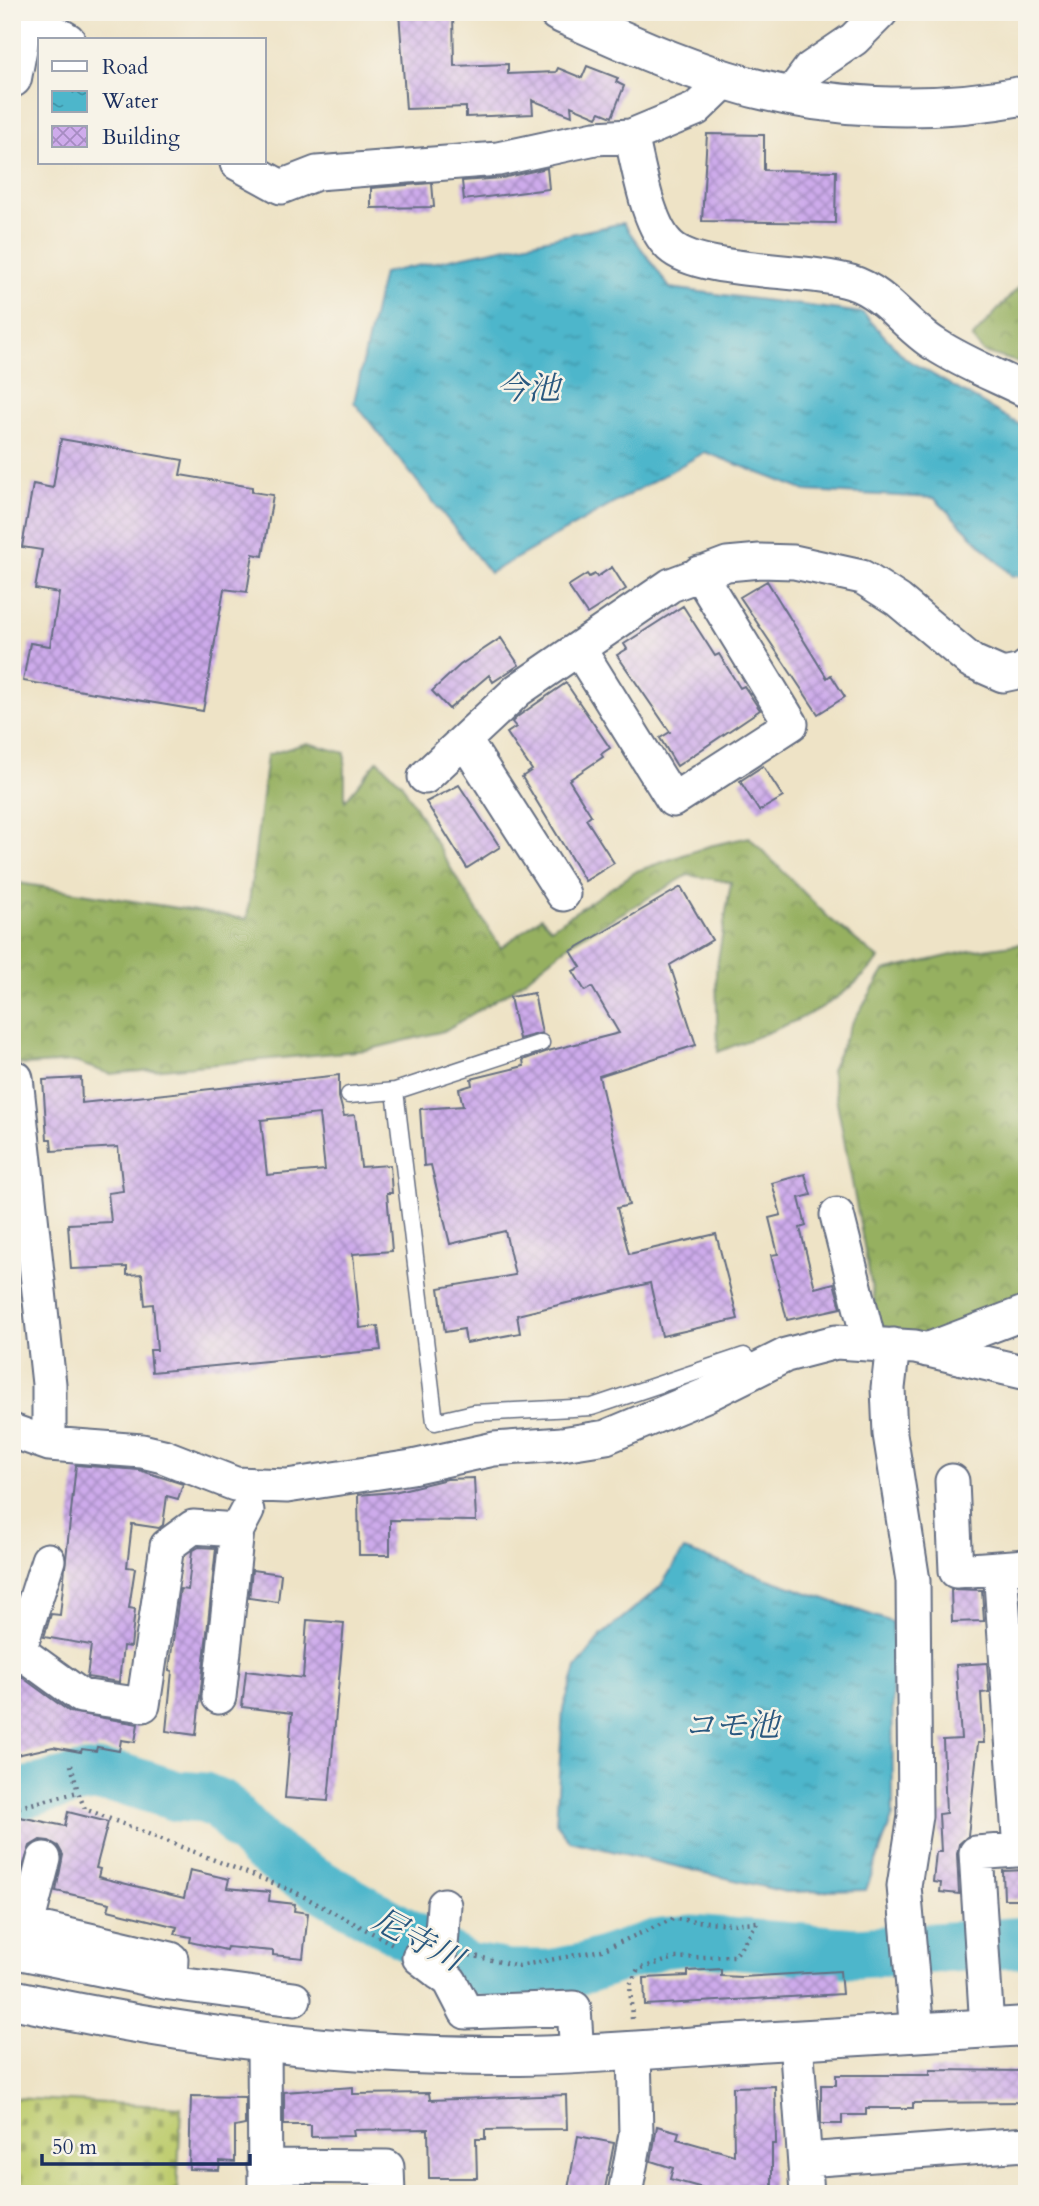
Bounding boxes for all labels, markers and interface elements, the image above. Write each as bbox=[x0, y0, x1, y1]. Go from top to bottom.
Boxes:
legend bbox=[38, 38, 266, 164]
text: Road bbox=[102, 53, 148, 82]
text: Water bbox=[101, 87, 158, 116]
text: Building bbox=[102, 123, 180, 152]
water label: 今池 bbox=[496, 367, 563, 411]
water label: コモ池 bbox=[683, 1704, 782, 1748]
water label: 尼寺川 bbox=[365, 1898, 473, 1983]
scale bar bbox=[42, 2122, 250, 2166]
text: 50 m bbox=[52, 2133, 97, 2162]

